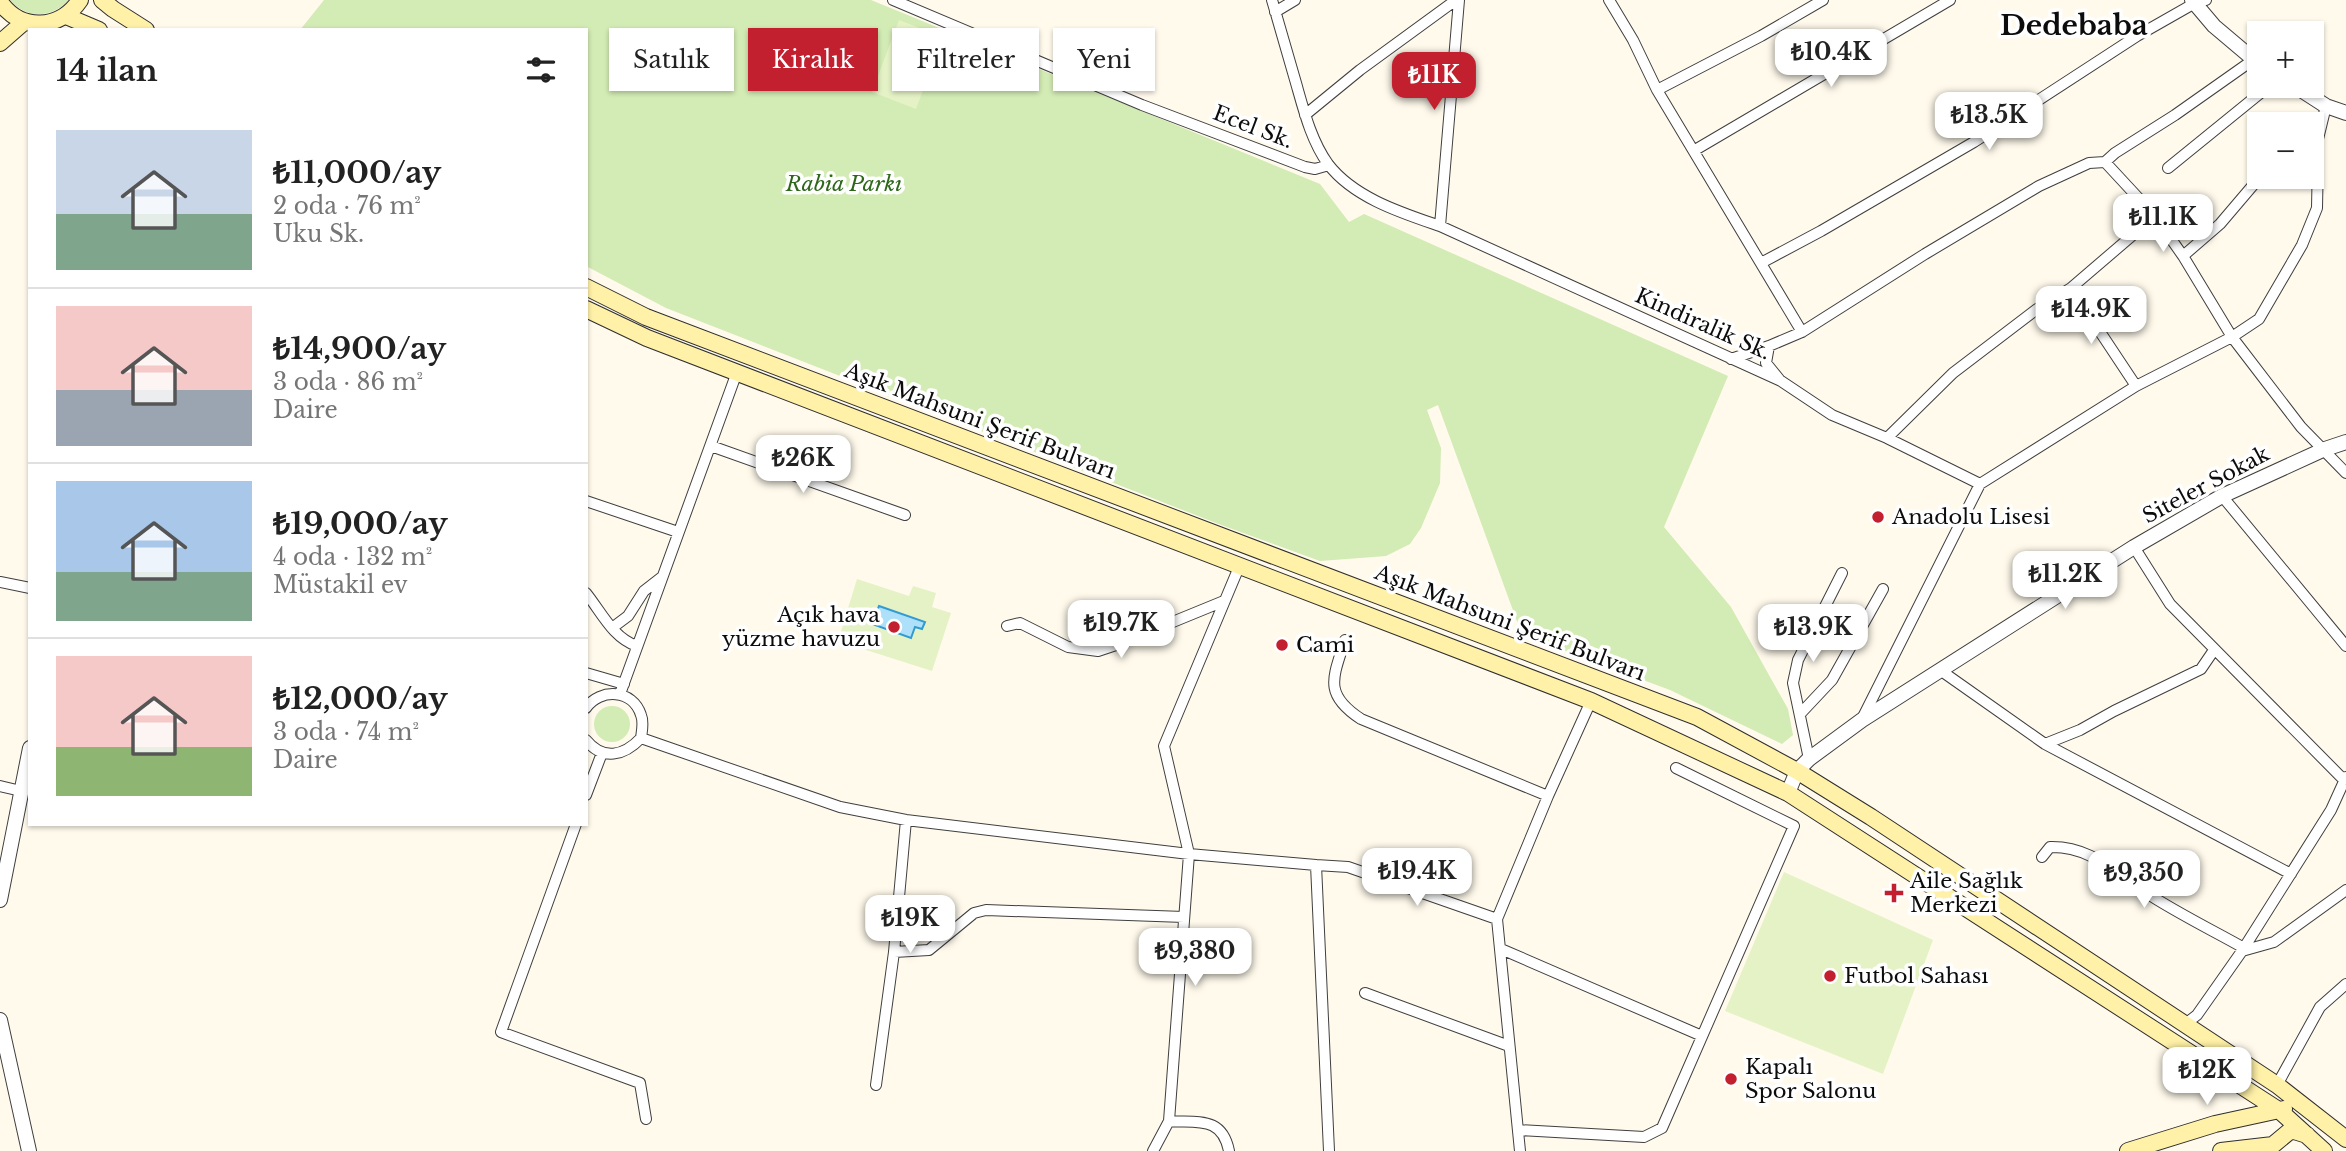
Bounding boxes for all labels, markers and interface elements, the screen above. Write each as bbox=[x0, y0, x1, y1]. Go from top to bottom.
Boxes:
district label: Dedebaba bbox=[2000, 8, 2148, 43]
map controls bbox=[2247, 21, 2324, 189]
button: + bbox=[2247, 21, 2324, 98]
chip: Satılık bbox=[609, 28, 734, 91]
chip: Kiralık bbox=[748, 28, 878, 91]
chip: Filtreler bbox=[892, 28, 1039, 91]
chip: Yeni bbox=[1053, 28, 1155, 91]
pin: ₺10.4K bbox=[1774, 29, 1888, 89]
text: ₺10.4K bbox=[1791, 38, 1871, 66]
icon: filters bbox=[522, 51, 560, 89]
text: 14 ilan bbox=[56, 52, 158, 89]
pin: ₺11K bbox=[1393, 52, 1475, 112]
text: ₺11K bbox=[1408, 61, 1460, 89]
pin: ₺13.5K bbox=[1932, 92, 2046, 152]
street label: Ecel Sk. bbox=[1209, 100, 1297, 154]
text: ₺13.5K bbox=[1951, 101, 2027, 129]
button: − bbox=[2247, 112, 2324, 189]
text: ₺11,000/ay bbox=[273, 154, 441, 191]
icon: home bbox=[112, 158, 196, 242]
park label: Rabia Parkı bbox=[785, 171, 902, 197]
text: 2 oda · 76 m² bbox=[273, 192, 421, 220]
pin: ₺11.1K bbox=[2106, 194, 2220, 254]
text: ₺11.1K bbox=[2129, 203, 2197, 231]
text: Uku Sk. bbox=[273, 220, 364, 248]
street label: Kindiralik Sk. bbox=[1631, 282, 1775, 366]
pin: ₺14.9K bbox=[2034, 286, 2148, 346]
text: ₺14.9K bbox=[2052, 295, 2130, 323]
text: ₺14,900/ay bbox=[273, 330, 446, 367]
icon: home bbox=[112, 334, 196, 418]
street label: Aşık Mahsuni Şerif Bulvarı bbox=[840, 357, 1119, 485]
text: 3 oda · 86 m² bbox=[273, 368, 423, 396]
text: Daire bbox=[273, 396, 338, 424]
pin: ₺26K bbox=[762, 435, 844, 495]
street label: Siteler Sokak bbox=[2138, 441, 2274, 529]
text: ₺26K bbox=[772, 444, 834, 472]
place label: Anadolu Lisesi bbox=[1891, 504, 2050, 530]
text: ₺19,000/ay bbox=[273, 505, 448, 542]
icon: home bbox=[112, 509, 196, 593]
marker: Anadolu Lisesi bbox=[1870, 509, 1886, 525]
text: 4 oda · 132 m² bbox=[273, 543, 432, 571]
pin: ₺11.2K bbox=[2008, 552, 2122, 611]
street label: Aşık Mahsuni Şerif Bulvarı bbox=[1370, 559, 1649, 687]
text: ₺11.2K bbox=[2028, 560, 2102, 588]
text: Müstakil ev bbox=[273, 571, 408, 599]
pin: ₺19.7K bbox=[1064, 600, 1178, 660]
place label: Açık hava yüzme havuzu bbox=[722, 602, 880, 652]
pin: ₺13.9K bbox=[1756, 604, 1870, 664]
text: ₺19.7K bbox=[1084, 609, 1158, 637]
text: ₺13.9K bbox=[1774, 613, 1852, 641]
marker: Açık hava yüzme havuzu bbox=[886, 619, 902, 635]
place label: Cami bbox=[1296, 632, 1354, 658]
marker: Cami bbox=[1274, 637, 1290, 653]
text: ₺12,000/ay bbox=[273, 680, 448, 717]
icon: home bbox=[112, 684, 196, 768]
text: 3 oda · 74 m² bbox=[273, 718, 419, 746]
text: Daire bbox=[273, 746, 338, 774]
pin: ₺19.4K bbox=[1360, 848, 1474, 908]
pin: ₺9,350 bbox=[2087, 850, 2201, 910]
text: ₺19.4K bbox=[1378, 857, 1456, 885]
text: ₺9,350 bbox=[2104, 859, 2184, 887]
place label: Aile Sağlık Merkezi bbox=[1909, 868, 2023, 918]
marker: Aile Sağlık Merkezi bbox=[1884, 883, 1904, 903]
pin: ₺19K bbox=[869, 895, 951, 955]
text: ₺19K bbox=[881, 904, 939, 932]
pin: ₺9,380 bbox=[1138, 928, 1252, 988]
text: ₺9,380 bbox=[1155, 937, 1235, 965]
place label: Futbol Sahası bbox=[1844, 963, 1988, 989]
marker: Futbol Sahası bbox=[1822, 968, 1838, 984]
pin: ₺12K bbox=[2166, 1048, 2248, 1107]
place label: Kapalı Spor Salonu bbox=[1745, 1054, 1876, 1104]
text: ₺12K bbox=[2178, 1056, 2236, 1084]
marker: Kapalı Spor Salonu bbox=[1723, 1071, 1739, 1087]

